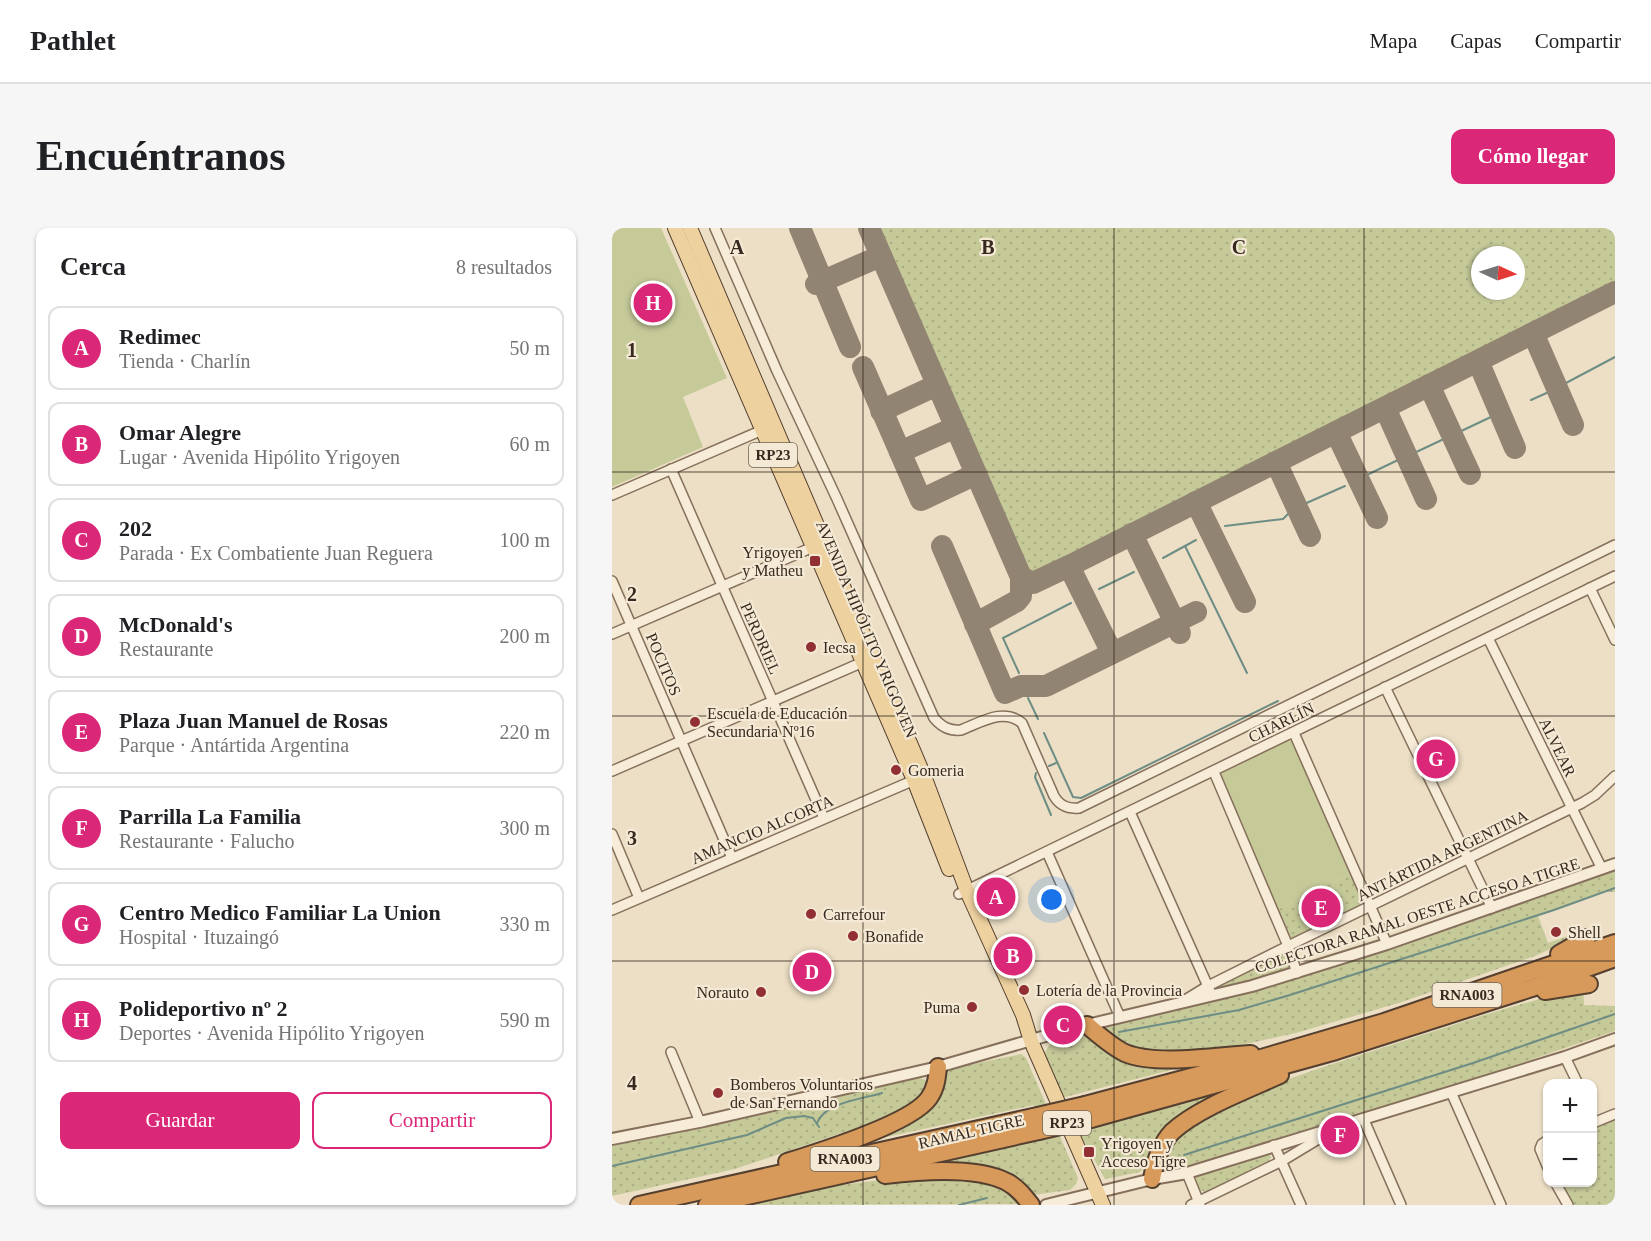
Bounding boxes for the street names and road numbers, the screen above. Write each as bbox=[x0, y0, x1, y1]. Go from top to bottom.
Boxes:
road number: RP23 bbox=[749, 443, 797, 467]
street label: AVENIDA HIPÓLITO YRIGOYEN bbox=[813, 518, 921, 741]
street label: PERDRIEL bbox=[737, 600, 784, 677]
street label: POCITOS bbox=[643, 630, 684, 698]
street label: CHARLÍN bbox=[1245, 698, 1317, 746]
street label: ALVEAR bbox=[1536, 715, 1579, 780]
street label: AMANCIO ALCORTA bbox=[689, 792, 836, 867]
street label: ANTÁRTIDA ARGENTINA bbox=[1354, 806, 1531, 904]
street label: COLECTORA RAMAL OESTE ACCESO A TIGRE bbox=[1250, 853, 1584, 977]
road number: RNA003 bbox=[1432, 983, 1502, 1007]
street label: RAMAL TIGRE bbox=[917, 1111, 1026, 1152]
road number: RP23 bbox=[1043, 1111, 1091, 1135]
road number: RNA003 bbox=[810, 1147, 880, 1171]

